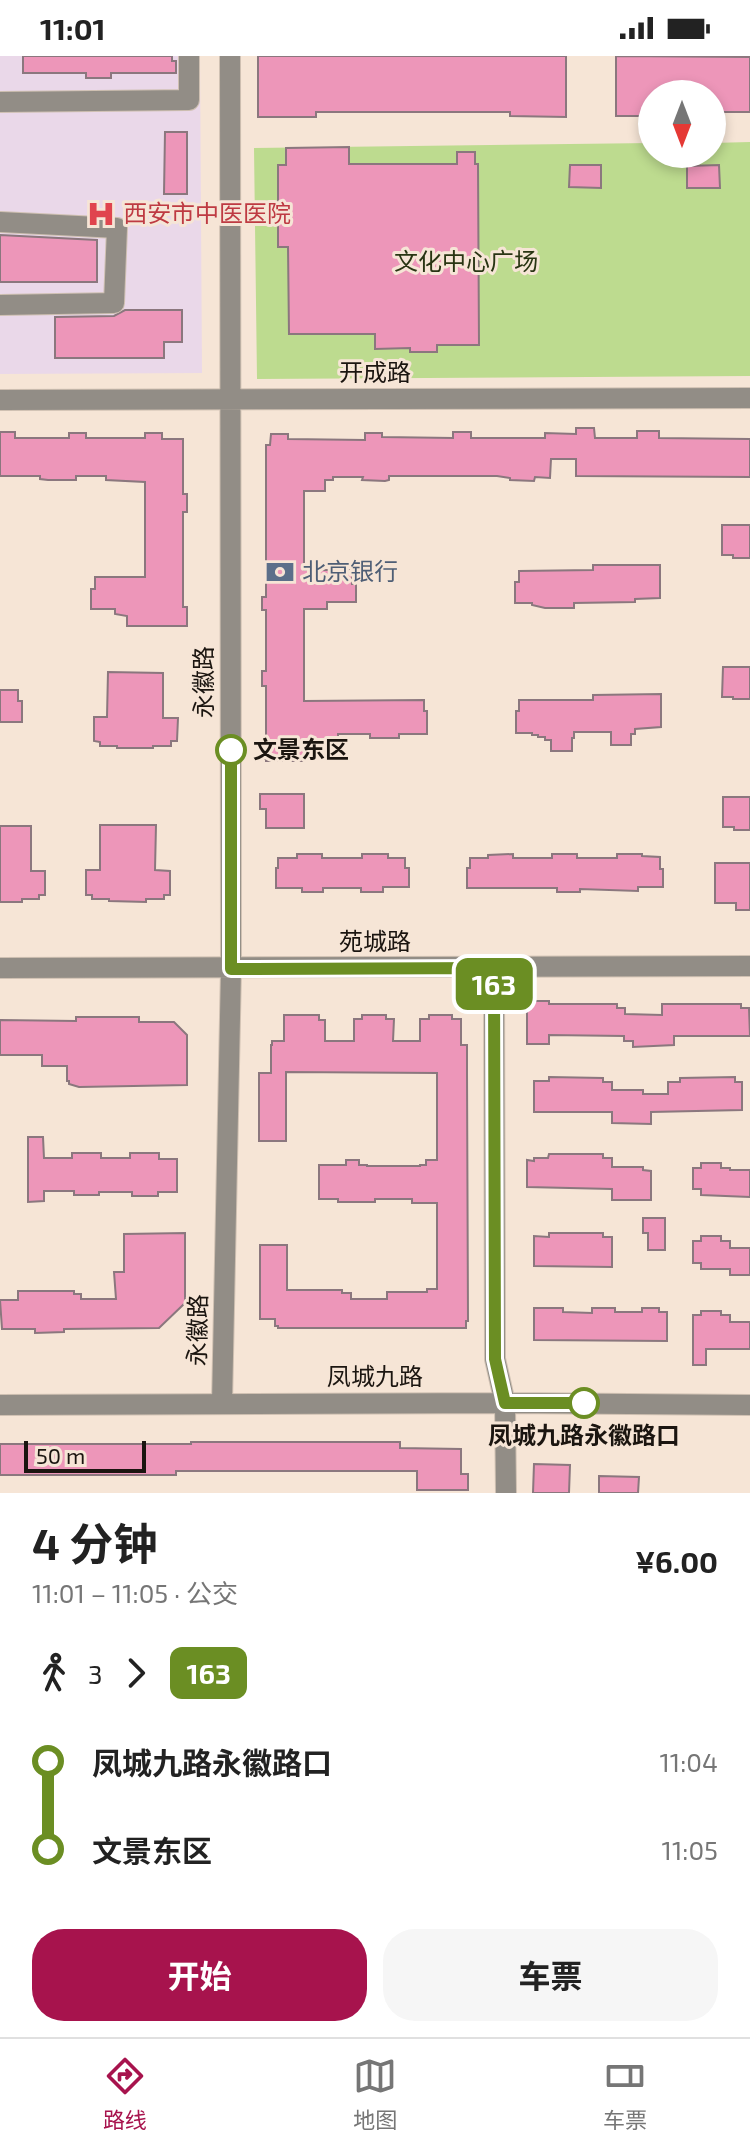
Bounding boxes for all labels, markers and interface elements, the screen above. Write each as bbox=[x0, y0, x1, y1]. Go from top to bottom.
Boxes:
text: 11:01 bbox=[40, 10, 106, 46]
north arrow bbox=[638, 80, 726, 168]
map controls bbox=[638, 80, 726, 168]
place label: 西安市中医医院 bbox=[123, 198, 291, 227]
hospital icon: 西安市中医医院 bbox=[86, 199, 116, 229]
park label: 文化中心广场 bbox=[394, 246, 538, 275]
street label: 开成路 bbox=[339, 357, 411, 386]
place label: 北京银行 bbox=[302, 556, 398, 585]
bank icon: 北京银行 bbox=[265, 557, 295, 587]
street label: 永徽路 bbox=[188, 646, 217, 718]
place label: 文景东区 bbox=[253, 734, 349, 763]
marker: 文景东区 bbox=[216, 735, 246, 765]
street label: 苑城路 bbox=[339, 926, 411, 955]
line badge: 163 bbox=[448, 958, 540, 1010]
text: 163 bbox=[472, 967, 516, 1001]
street label: 永徽路 bbox=[181, 1294, 212, 1366]
street label: 凤城九路 bbox=[327, 1361, 423, 1390]
marker: 凤城九路永徽路口 bbox=[569, 1388, 599, 1418]
place label: 凤城九路永徽路口 bbox=[488, 1420, 680, 1449]
scale bar bbox=[24, 1437, 146, 1473]
text: 50 m bbox=[36, 1442, 85, 1468]
text: 4 分钟 bbox=[32, 1516, 158, 1569]
text: ¥6.00 bbox=[635, 1543, 718, 1579]
text: 11:01 – 11:05 · 公交 bbox=[32, 1577, 238, 1608]
icon: walk bbox=[32, 1651, 76, 1695]
icon: forward bbox=[114, 1651, 158, 1695]
text: 163 bbox=[186, 1656, 231, 1690]
text: 3 bbox=[88, 1658, 102, 1689]
text: 凤城九路永徽路口 bbox=[92, 1744, 332, 1780]
text: 11:04 bbox=[659, 1746, 718, 1777]
text: 文景东区 bbox=[92, 1832, 212, 1868]
text: 11:05 bbox=[662, 1834, 718, 1865]
button: 开始 bbox=[32, 1929, 367, 2021]
button: 车票 bbox=[383, 1929, 718, 2021]
tab: 路线 bbox=[103, 2054, 147, 2134]
tab: 地图 bbox=[353, 2054, 397, 2134]
tab: 车票 bbox=[603, 2054, 647, 2134]

